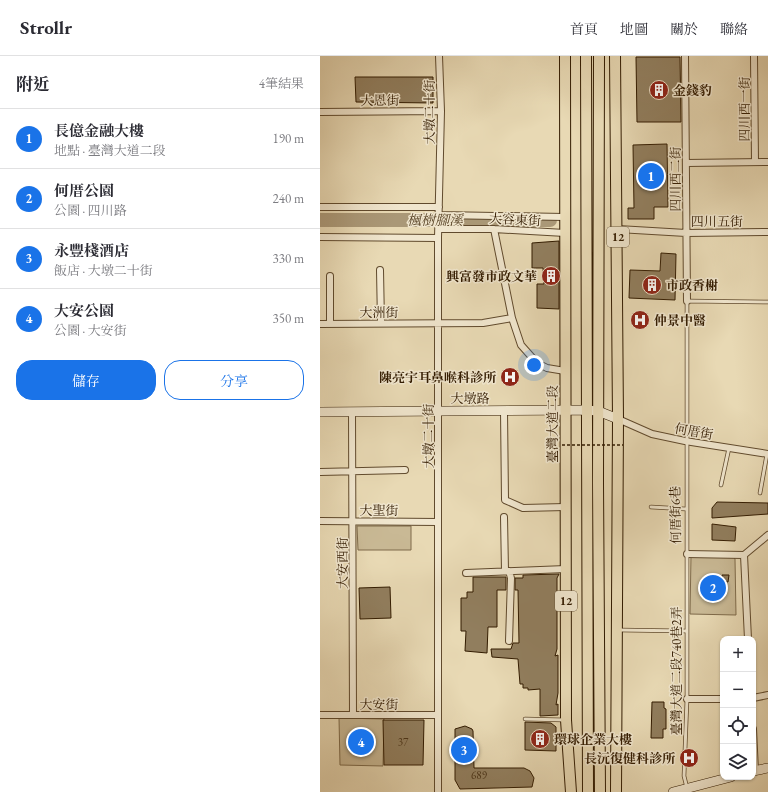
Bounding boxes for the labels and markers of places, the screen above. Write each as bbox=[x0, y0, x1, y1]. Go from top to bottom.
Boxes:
building icon: 金錢豹 bbox=[648, 79, 670, 101]
place label: 金錢豹 bbox=[673, 82, 712, 99]
pin: 1 bbox=[638, 161, 664, 191]
building icon: 興富發市政文華 bbox=[540, 265, 562, 287]
place label: 興富發市政文華 bbox=[446, 268, 537, 285]
building icon: 市政香榭 bbox=[641, 274, 663, 296]
place label: 市政香榭 bbox=[666, 277, 718, 294]
hospital icon: 仲景中醫 bbox=[629, 309, 651, 331]
place label: 仲景中醫 bbox=[654, 312, 706, 329]
hospital icon: 陳亮宇耳鼻喉科診所 bbox=[499, 366, 521, 388]
place label: 陳亮宇耳鼻喉科診所 bbox=[379, 369, 497, 386]
pin: 2 bbox=[700, 573, 726, 603]
pin: 4 bbox=[348, 727, 374, 757]
building icon: 環球企業大樓 bbox=[529, 728, 551, 750]
place label: 環球企業大樓 bbox=[554, 731, 632, 748]
pin: 3 bbox=[451, 735, 477, 765]
hospital icon: 長沅復健科診所 bbox=[678, 747, 700, 769]
place label: 長沅復健科診所 bbox=[584, 750, 676, 767]

